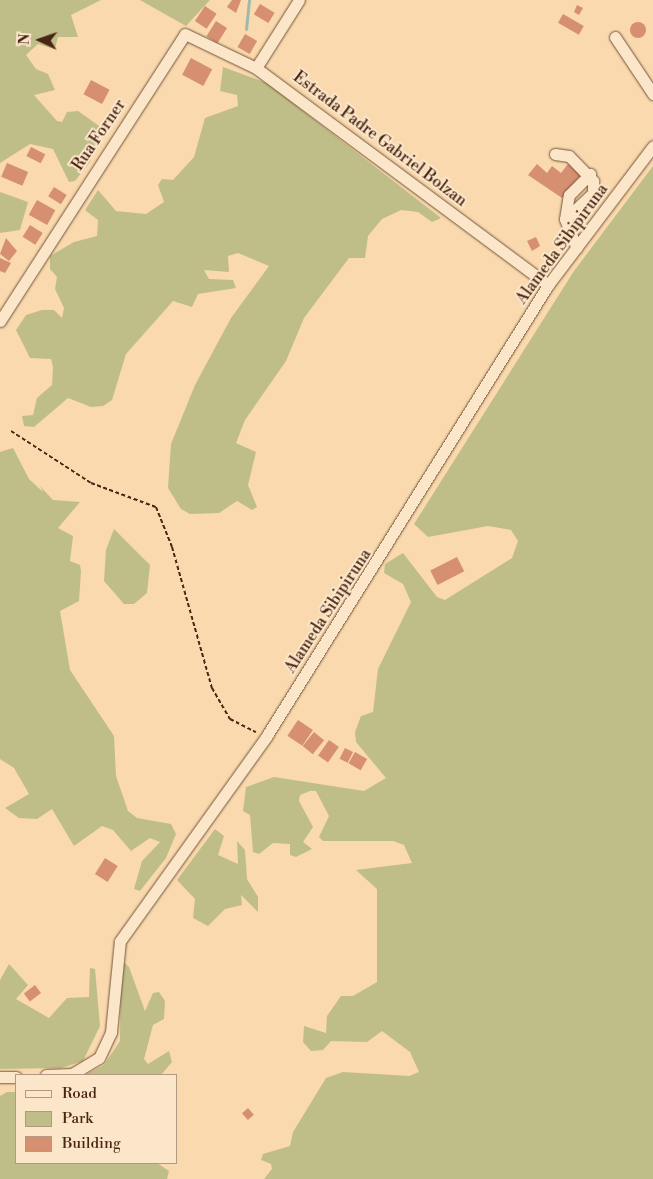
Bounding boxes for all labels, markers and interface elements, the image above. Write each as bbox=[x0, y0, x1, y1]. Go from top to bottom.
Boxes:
north arrow bbox=[15, 15, 65, 65]
text: N bbox=[16, 33, 34, 45]
street label: Estrada Padre Gabriel Bolzan bbox=[289, 67, 471, 211]
street label: Rua Forner bbox=[68, 96, 130, 174]
street label: Alameda Sibipiruna bbox=[512, 180, 612, 308]
street label: Alameda Sibipiruna bbox=[281, 545, 375, 677]
legend bbox=[15, 1074, 178, 1164]
text: Road bbox=[62, 1084, 97, 1103]
text: Park bbox=[62, 1109, 93, 1128]
text: Building bbox=[62, 1134, 121, 1153]

